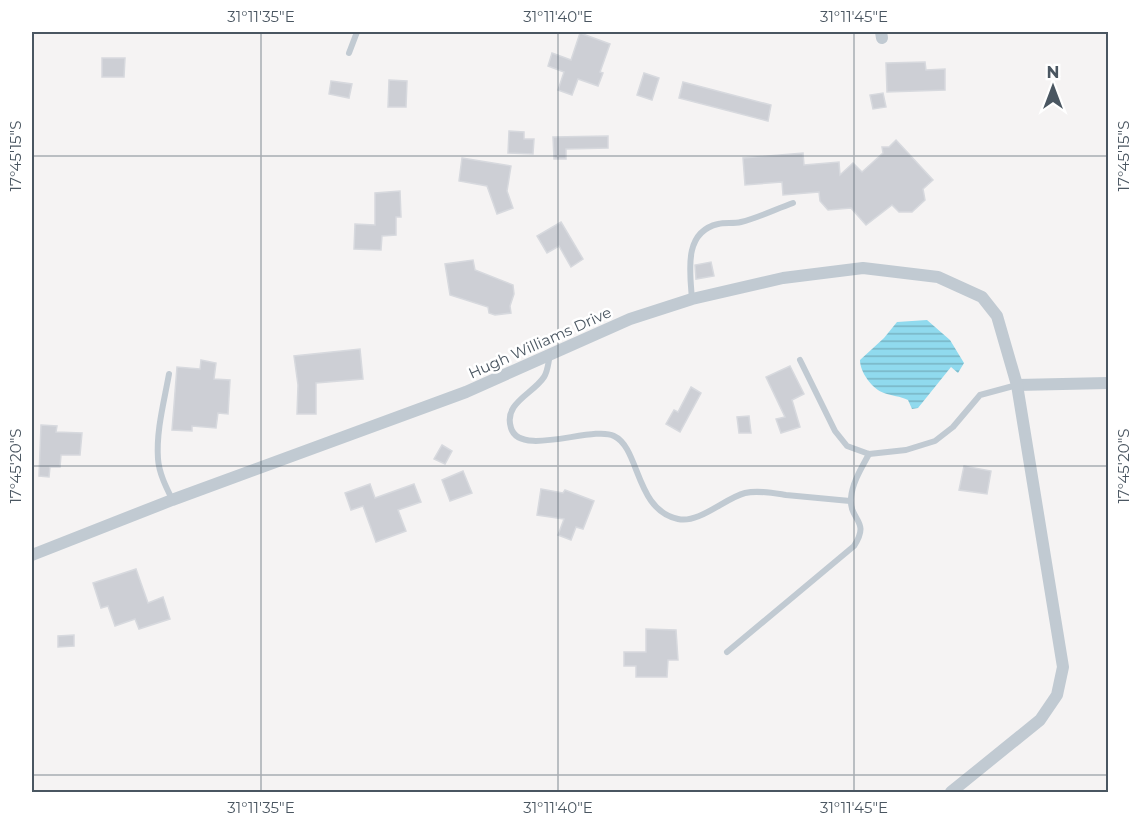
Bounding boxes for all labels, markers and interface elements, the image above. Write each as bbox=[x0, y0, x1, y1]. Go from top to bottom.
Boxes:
text: 31°11'35"E bbox=[227, 7, 295, 26]
text: 31°11'40"E bbox=[523, 7, 593, 26]
text: 31°11'45"E bbox=[820, 7, 888, 26]
north arrow bbox=[1023, 57, 1083, 117]
text: N bbox=[1047, 63, 1059, 82]
text: 17°45'15"S bbox=[6, 121, 25, 191]
text: 17°45'15"S bbox=[1114, 121, 1133, 191]
street label: Hugh Williams Drive bbox=[465, 302, 614, 383]
text: 17°45'20"S bbox=[6, 428, 25, 504]
text: 17°45'20"S bbox=[1114, 428, 1133, 504]
text: 31°11'35"E bbox=[227, 798, 295, 817]
text: 31°11'40"E bbox=[523, 798, 593, 817]
text: 31°11'45"E bbox=[820, 798, 888, 817]

